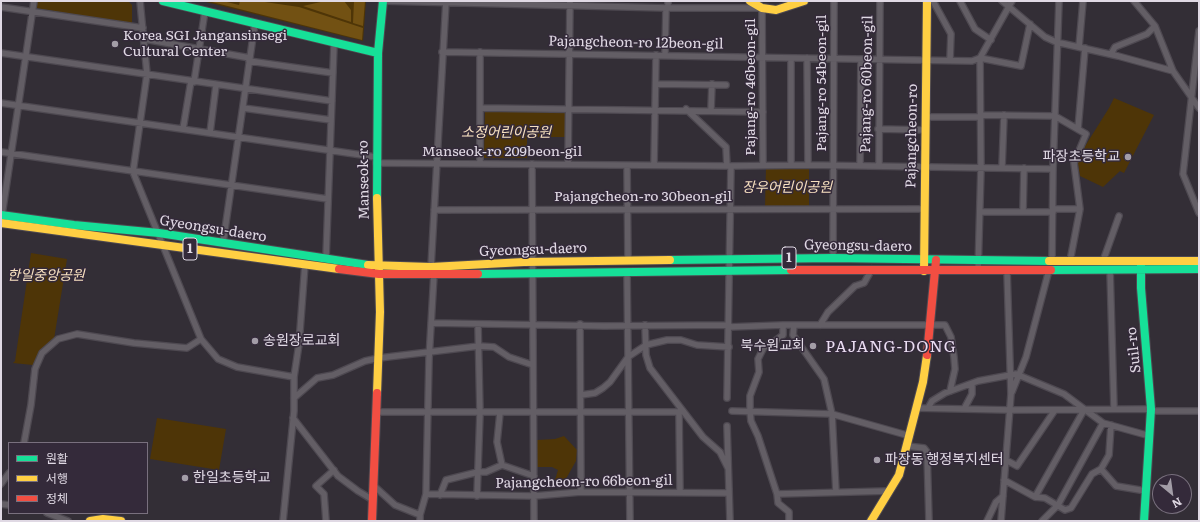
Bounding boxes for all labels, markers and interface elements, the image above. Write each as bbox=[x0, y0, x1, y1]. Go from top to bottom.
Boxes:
street label: Pajang-ro 54beon-gil bbox=[814, 15, 830, 151]
street label: Pajang-ro 60beon-gil bbox=[857, 15, 877, 153]
street label: Pajang-ro 46beon-gil bbox=[743, 18, 759, 156]
place label: Korea SGI Jangansinsegi Cultural Center bbox=[123, 28, 287, 60]
street label: Pajangcheon-ro 12beon-gil bbox=[548, 33, 724, 53]
marker: Korea SGI Jangansinsegi Cultural Center bbox=[110, 39, 120, 49]
street label: Pajangcheon-ro bbox=[903, 84, 921, 188]
park label: 소정어린이공원 bbox=[461, 125, 551, 141]
street label: Manseok-ro bbox=[355, 140, 373, 220]
street label: Manseok-ro 209beon-gil bbox=[422, 144, 582, 160]
place label: 파장초등학교 bbox=[1043, 149, 1120, 165]
marker: 파장초등학교 bbox=[1123, 152, 1133, 162]
park label: 장우어린이공원 bbox=[742, 180, 832, 196]
street label: Pajangcheon-ro 30beon-gil bbox=[554, 189, 732, 205]
street label: Gyeongsu-daero bbox=[158, 212, 268, 246]
street label: Gyeongsu-daero bbox=[804, 237, 912, 255]
road number: 1 bbox=[183, 238, 197, 260]
street label: Gyeongsu-daero bbox=[479, 240, 587, 260]
road number: 1 bbox=[782, 247, 796, 269]
park label: 한일중앙공원 bbox=[7, 268, 85, 284]
street label: Suil-ro bbox=[1123, 326, 1145, 374]
place label: 송원장로교회 bbox=[263, 333, 340, 349]
marker: 송원장로교회 bbox=[250, 336, 260, 346]
district label: PAJANG-DONG bbox=[825, 337, 957, 357]
place label: 북수원교회 bbox=[741, 338, 805, 354]
marker: 북수원교회 bbox=[808, 341, 818, 351]
legend bbox=[8, 442, 148, 514]
text: 원활 bbox=[46, 449, 68, 467]
place label: 파장동 행정복지센터 bbox=[885, 452, 1004, 468]
marker: 파장동 행정복지센터 bbox=[872, 455, 882, 465]
text: 서행 bbox=[46, 469, 68, 487]
place label: 한일초등학교 bbox=[193, 470, 270, 486]
street label: Pajangcheon-ro 66beon-gil bbox=[495, 472, 673, 492]
marker: 한일초등학교 bbox=[180, 473, 190, 483]
north arrow bbox=[1152, 474, 1192, 514]
text: 정체 bbox=[46, 489, 68, 507]
text: N bbox=[1169, 494, 1185, 513]

